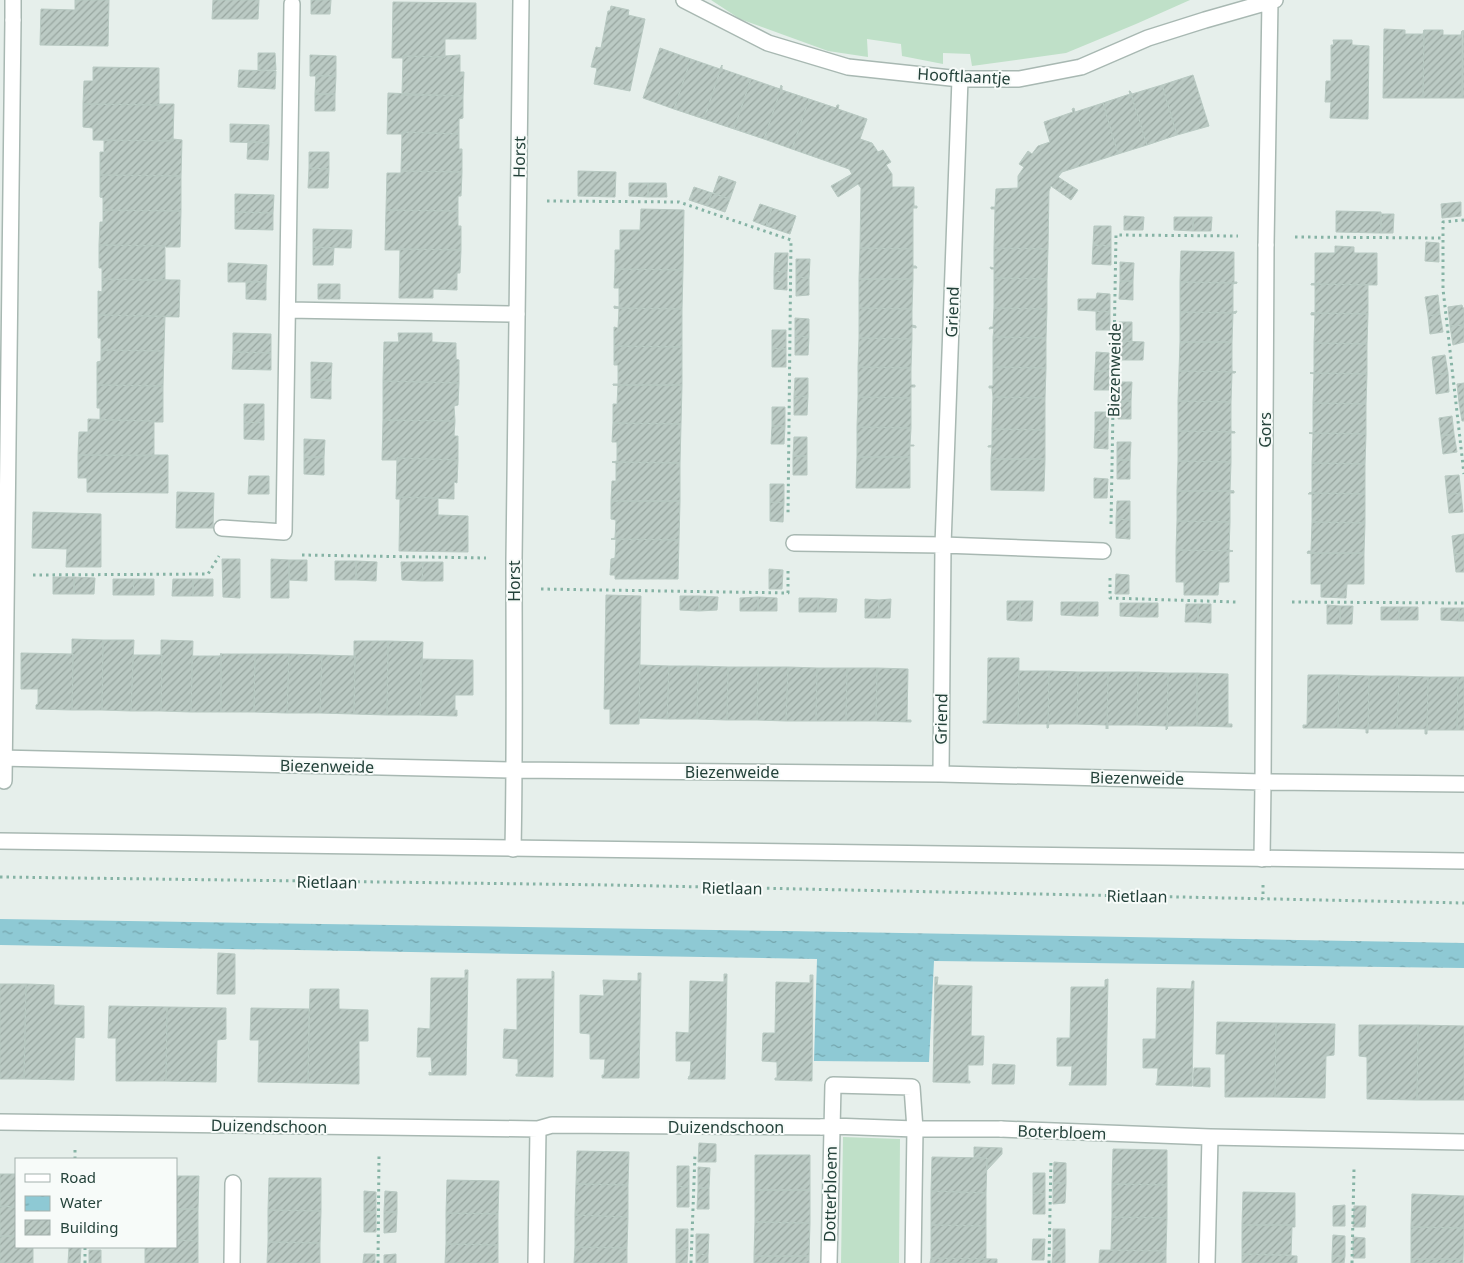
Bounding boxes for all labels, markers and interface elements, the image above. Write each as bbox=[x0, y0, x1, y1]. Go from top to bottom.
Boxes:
street label: Hooftlaantje bbox=[917, 63, 1011, 89]
street label: Horst bbox=[508, 136, 530, 178]
street label: Griend bbox=[940, 286, 964, 338]
street label: Biezenweide bbox=[1102, 323, 1126, 417]
street label: Gors bbox=[1254, 412, 1276, 448]
street label: Horst bbox=[503, 560, 525, 602]
street label: Griend bbox=[930, 693, 952, 745]
street label: Biezenweide bbox=[280, 754, 374, 778]
street label: Biezenweide bbox=[685, 761, 779, 783]
street label: Biezenweide bbox=[1090, 766, 1184, 790]
street label: Rietlaan bbox=[296, 870, 358, 894]
street label: Rietlaan bbox=[701, 876, 763, 900]
street label: Rietlaan bbox=[1106, 884, 1168, 908]
street label: Duizendschoon bbox=[211, 1114, 327, 1138]
street label: Duizendschoon bbox=[668, 1116, 784, 1138]
street label: Boterbloem bbox=[1017, 1119, 1107, 1145]
street label: Dotterbloem bbox=[818, 1146, 842, 1242]
legend bbox=[15, 1158, 178, 1248]
text: Road bbox=[60, 1167, 96, 1187]
text: Water bbox=[60, 1192, 102, 1212]
text: Building bbox=[60, 1217, 118, 1237]

